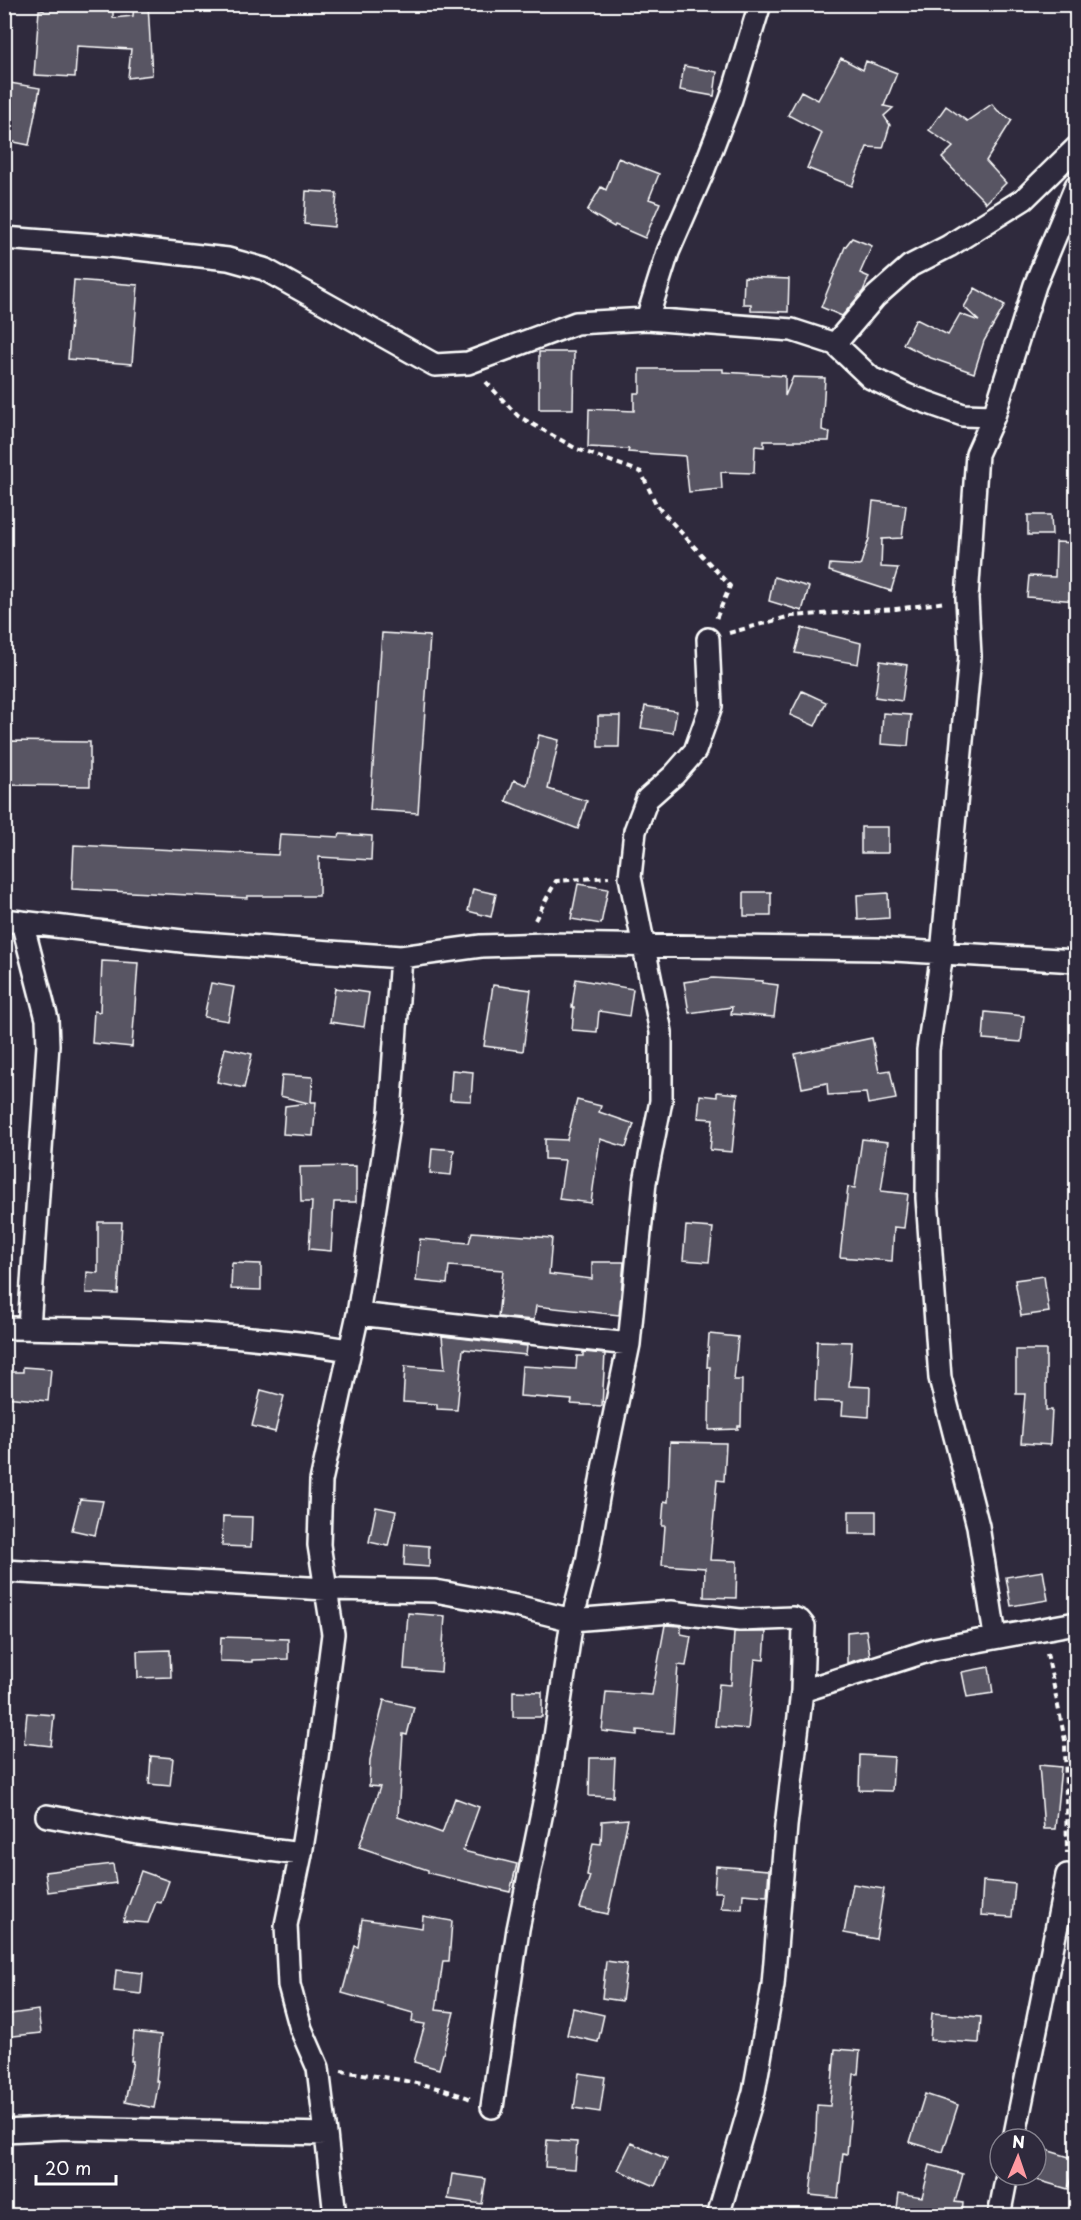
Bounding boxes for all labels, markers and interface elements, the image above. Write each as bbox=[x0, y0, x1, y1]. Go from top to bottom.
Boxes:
north arrow bbox=[988, 2127, 1048, 2187]
text: N bbox=[1012, 2129, 1025, 2153]
scale bar bbox=[36, 2148, 116, 2186]
text: 20 m bbox=[45, 2154, 91, 2181]

